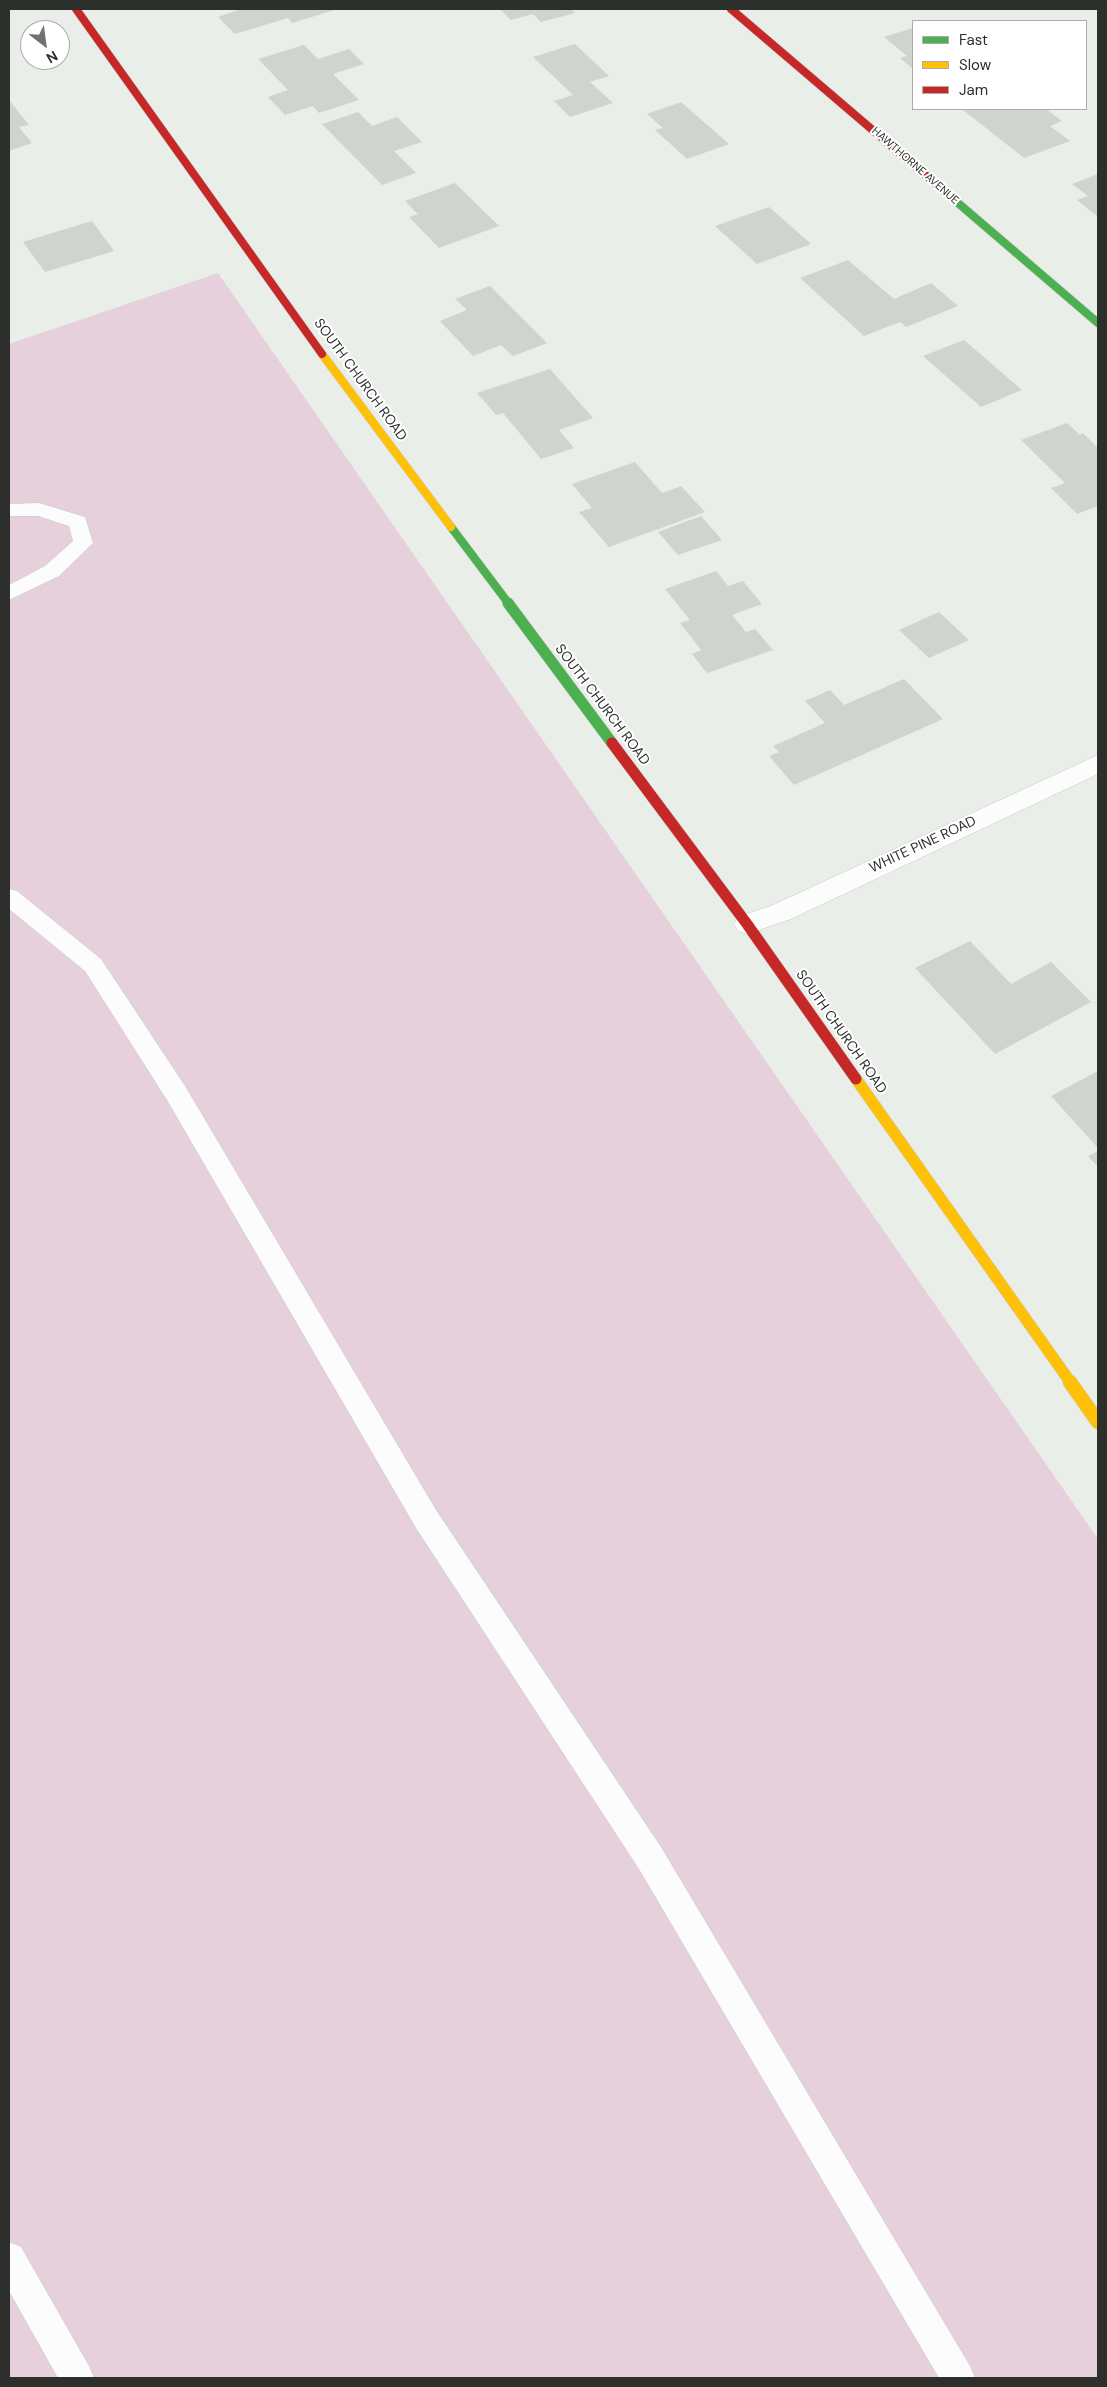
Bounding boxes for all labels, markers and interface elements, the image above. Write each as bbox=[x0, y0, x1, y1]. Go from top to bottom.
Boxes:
north arrow bbox=[20, 20, 70, 70]
legend bbox=[912, 20, 1087, 110]
text: Fast bbox=[959, 30, 988, 50]
text: N bbox=[43, 47, 61, 67]
text: Slow bbox=[959, 55, 991, 75]
text: Jam bbox=[959, 80, 988, 100]
street label: HAWTHORNE AVENUE bbox=[869, 125, 961, 207]
street label: SOUTH CHURCH ROAD bbox=[310, 316, 410, 444]
street label: SOUTH CHURCH ROAD bbox=[551, 641, 653, 769]
street label: WHITE PINE ROAD bbox=[867, 813, 979, 877]
street label: SOUTH CHURCH ROAD bbox=[792, 967, 890, 1097]

